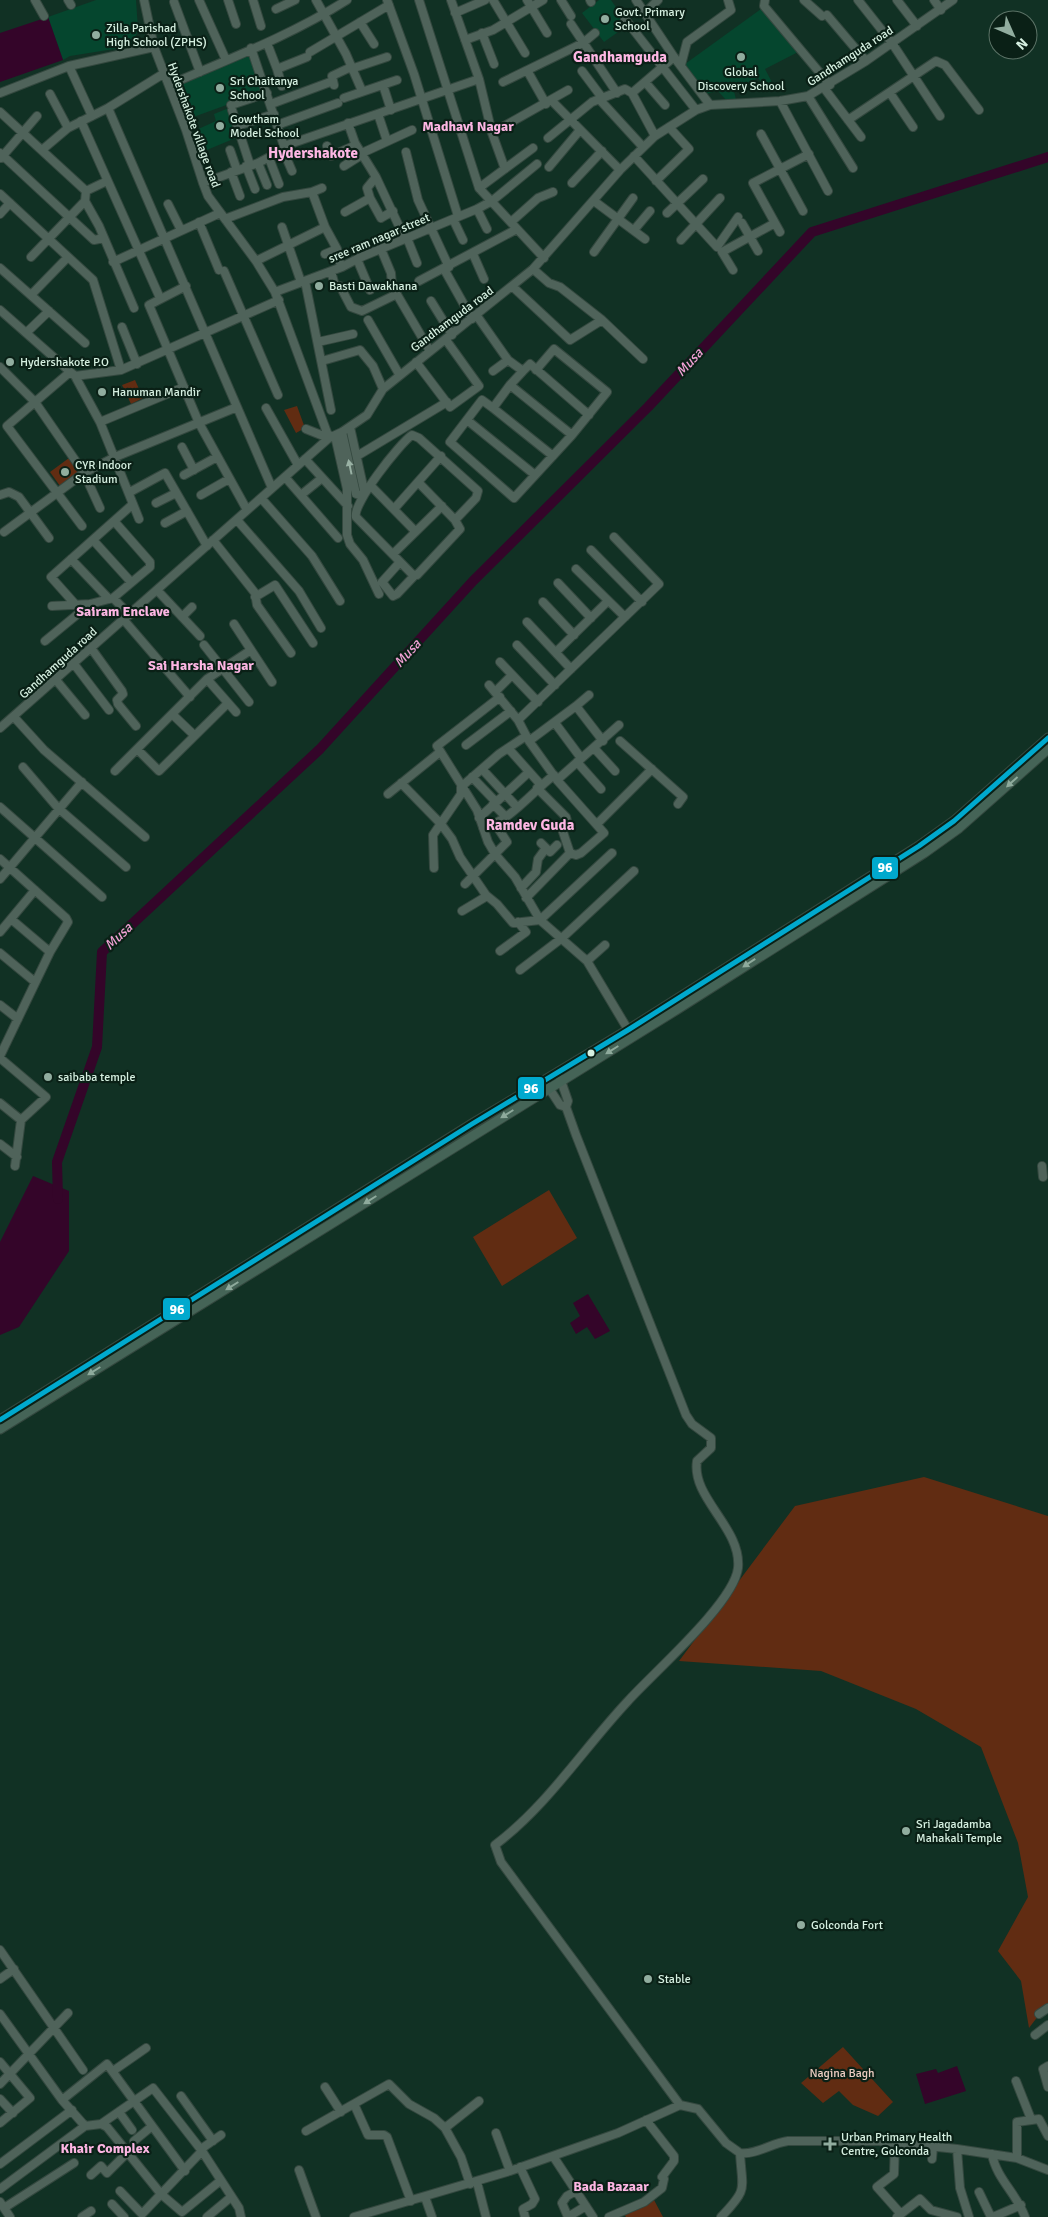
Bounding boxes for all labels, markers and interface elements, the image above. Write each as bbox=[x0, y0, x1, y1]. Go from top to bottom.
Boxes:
place label: Govt. Primary School bbox=[615, 5, 685, 34]
north arrow bbox=[988, 10, 1038, 60]
marker: Govt. Primary School bbox=[599, 13, 611, 25]
place label: Zilla Parishad High School (ZPHS) bbox=[106, 21, 207, 50]
street label: Gandhamguda road bbox=[804, 23, 896, 90]
marker: Zilla Parishad High School (ZPHS) bbox=[90, 29, 102, 41]
text: N bbox=[1012, 34, 1031, 53]
district label: Gandhamguda bbox=[573, 48, 667, 66]
marker: Global Discovery School bbox=[735, 51, 747, 63]
street label: Hydershakote village road bbox=[164, 60, 223, 190]
place label: Global Discovery School bbox=[697, 65, 785, 94]
place label: Sri Chaitanya School bbox=[230, 74, 298, 103]
marker: Sri Chaitanya School bbox=[214, 82, 226, 94]
place label: Gowtham Model School bbox=[230, 112, 300, 141]
district label: Madhavi Nagar bbox=[422, 118, 514, 135]
marker: Gowtham Model School bbox=[214, 120, 226, 132]
district label: Hydershakote bbox=[268, 144, 358, 162]
street label: sree ram nagar street bbox=[326, 210, 432, 267]
place label: Basti Dawakhana bbox=[329, 279, 417, 294]
marker: Basti Dawakhana bbox=[313, 280, 325, 292]
street label: Gandhamguda road bbox=[408, 283, 497, 355]
water label: Musa bbox=[672, 344, 707, 380]
place label: Hydershakote P.O bbox=[20, 355, 109, 370]
marker: Hydershakote P.O bbox=[4, 356, 16, 368]
place label: Hanuman Mandir bbox=[112, 385, 201, 400]
marker: Hanuman Mandir bbox=[96, 386, 108, 398]
place label: CYR Indoor Stadium bbox=[75, 458, 132, 487]
one-way arrow bbox=[346, 459, 354, 474]
marker: CYR Indoor Stadium bbox=[59, 466, 71, 478]
district label: Sairam Enclave bbox=[76, 603, 170, 620]
street label: Gandhamguda road bbox=[16, 624, 100, 702]
water label: Musa bbox=[390, 635, 425, 671]
district label: Sai Harsha Nagar bbox=[148, 657, 254, 674]
one-way arrow bbox=[1007, 776, 1019, 788]
district label: Ramdev Guda bbox=[486, 816, 575, 834]
line badge: 96 bbox=[871, 856, 899, 880]
text: 96 bbox=[877, 859, 893, 876]
water label: Musa bbox=[101, 919, 137, 954]
one-way arrow bbox=[742, 958, 756, 968]
one-way arrow bbox=[605, 1045, 618, 1055]
unlabelled marker bbox=[586, 1048, 596, 1058]
place label: saibaba temple bbox=[58, 1070, 136, 1085]
marker: saibaba temple bbox=[42, 1071, 54, 1083]
line badge: 96 bbox=[517, 1076, 545, 1100]
text: 96 bbox=[523, 1080, 539, 1097]
one-way arrow bbox=[501, 1109, 514, 1118]
one-way arrow bbox=[363, 1195, 376, 1205]
one-way arrow bbox=[225, 1281, 238, 1290]
line badge: 96 bbox=[162, 1297, 191, 1321]
text: 96 bbox=[169, 1301, 185, 1318]
one-way arrow bbox=[87, 1367, 100, 1376]
place label: Sri Jagadamba Mahakali Temple bbox=[916, 1817, 1002, 1846]
marker: Sri Jagadamba Mahakali Temple bbox=[900, 1825, 912, 1837]
place label: Golconda Fort bbox=[811, 1918, 883, 1933]
marker: Golconda Fort bbox=[795, 1919, 807, 1931]
place label: Stable bbox=[658, 1972, 691, 1987]
marker: Stable bbox=[642, 1973, 654, 1985]
park label: Nagina Bagh bbox=[809, 2066, 875, 2081]
place label: Urban Primary Health Centre, Golconda bbox=[841, 2130, 952, 2159]
marker: Urban Primary Health Centre, Golconda bbox=[823, 2137, 837, 2151]
district label: Khair Complex bbox=[61, 2140, 150, 2157]
district label: Bada Bazaar bbox=[573, 2178, 649, 2195]

